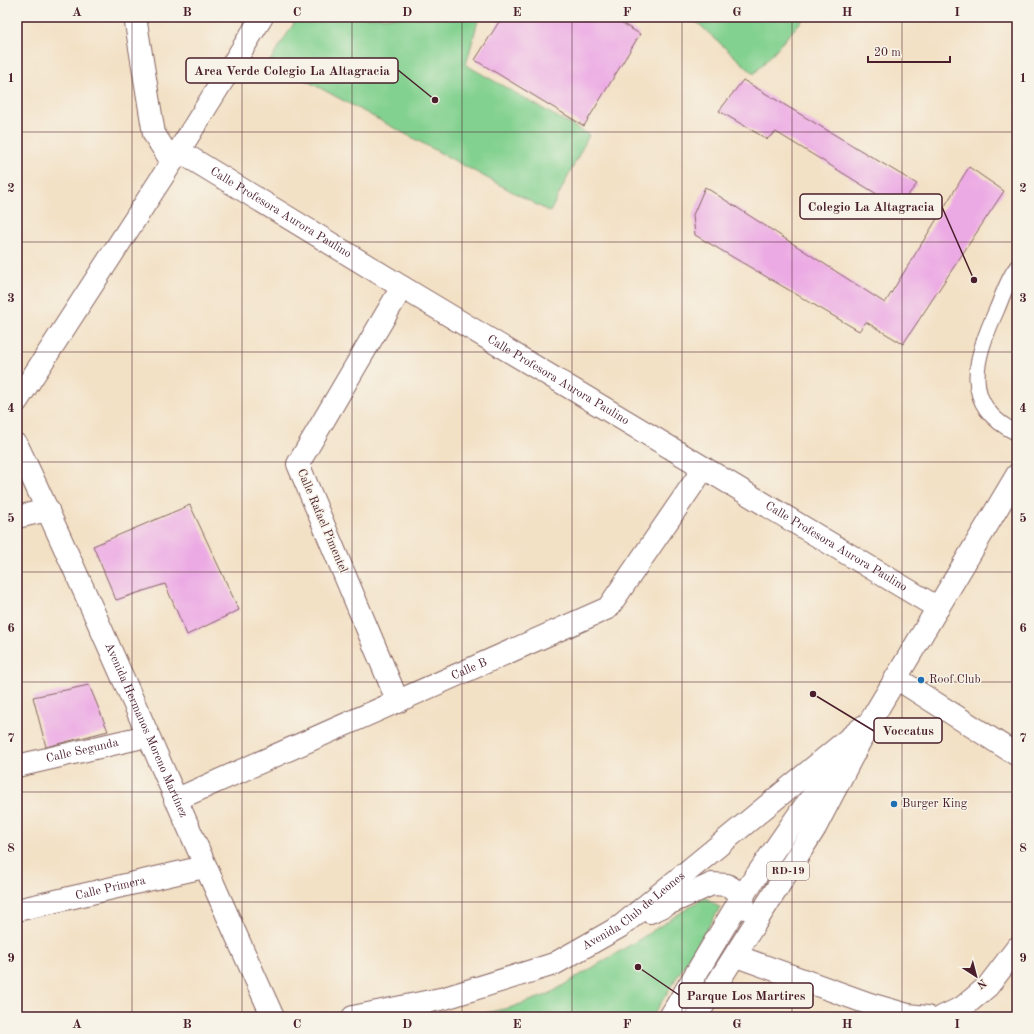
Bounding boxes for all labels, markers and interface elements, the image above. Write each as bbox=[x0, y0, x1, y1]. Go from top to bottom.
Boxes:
text: A bbox=[72, 6, 82, 19]
text: B bbox=[182, 6, 192, 19]
text: C bbox=[293, 6, 301, 19]
text: D bbox=[402, 6, 412, 19]
text: E bbox=[513, 6, 522, 19]
text: F bbox=[623, 6, 632, 19]
text: G bbox=[732, 6, 742, 19]
text: H bbox=[842, 6, 853, 19]
text: I bbox=[954, 6, 960, 19]
scale bar bbox=[868, 38, 950, 64]
text: 20 m bbox=[874, 47, 901, 59]
callout: Area Verde Colegio La Altagracia bbox=[186, 58, 398, 83]
text: Area Verde Colegio La Altagracia bbox=[194, 65, 390, 78]
text: 1 bbox=[7, 72, 15, 85]
text: 1 bbox=[1019, 72, 1027, 85]
street label: Calle Profesora Aurora Paulino bbox=[208, 165, 353, 261]
text: 2 bbox=[7, 182, 15, 195]
text: 2 bbox=[1019, 182, 1027, 195]
callout: Colegio La Altagracia bbox=[800, 194, 942, 219]
text: Colegio La Altagracia bbox=[808, 201, 935, 214]
text: 3 bbox=[7, 292, 15, 305]
text: 3 bbox=[1019, 292, 1027, 305]
street label: Calle Profesora Aurora Paulino bbox=[485, 333, 631, 427]
text: 4 bbox=[7, 402, 15, 415]
text: 4 bbox=[1019, 402, 1027, 415]
street label: Calle Rafael Pimentel bbox=[295, 467, 349, 575]
street label: Calle Profesora Aurora Paulino bbox=[763, 500, 909, 594]
text: 5 bbox=[7, 512, 15, 525]
text: 5 bbox=[1019, 512, 1027, 525]
text: 6 bbox=[7, 622, 15, 635]
text: 6 bbox=[1019, 622, 1027, 635]
street label: Avenida Hermanos Moreno Martínez bbox=[102, 641, 189, 819]
street label: Calle B bbox=[450, 656, 489, 683]
place label: Roof Club bbox=[929, 674, 981, 686]
marker: Roof Club bbox=[916, 675, 926, 685]
callout: Voccatus bbox=[874, 718, 942, 743]
text: Voccatus bbox=[882, 725, 934, 738]
text: 7 bbox=[7, 732, 15, 745]
text: 7 bbox=[1019, 732, 1027, 745]
street label: Calle Segunda bbox=[45, 737, 120, 765]
place label: Burger King bbox=[902, 798, 968, 810]
marker: Burger King bbox=[889, 799, 899, 809]
text: 8 bbox=[7, 842, 15, 855]
text: 8 bbox=[1019, 842, 1027, 855]
road number: RD-19 bbox=[767, 862, 809, 880]
street label: Avenida Club de Leones bbox=[580, 870, 687, 953]
street label: Calle Primera bbox=[74, 875, 147, 902]
text: 9 bbox=[7, 952, 15, 965]
text: 9 bbox=[1019, 952, 1027, 965]
north arrow bbox=[956, 956, 996, 996]
text: N bbox=[974, 976, 988, 990]
callout: Parque Los Martires bbox=[679, 983, 813, 1008]
text: Parque Los Martires bbox=[687, 990, 806, 1003]
text: A bbox=[72, 1018, 82, 1031]
text: B bbox=[182, 1018, 192, 1031]
text: C bbox=[293, 1018, 301, 1031]
text: D bbox=[402, 1018, 412, 1031]
text: E bbox=[513, 1018, 522, 1031]
text: F bbox=[623, 1018, 632, 1031]
text: G bbox=[732, 1018, 742, 1031]
text: H bbox=[842, 1018, 853, 1031]
text: I bbox=[954, 1018, 960, 1031]

